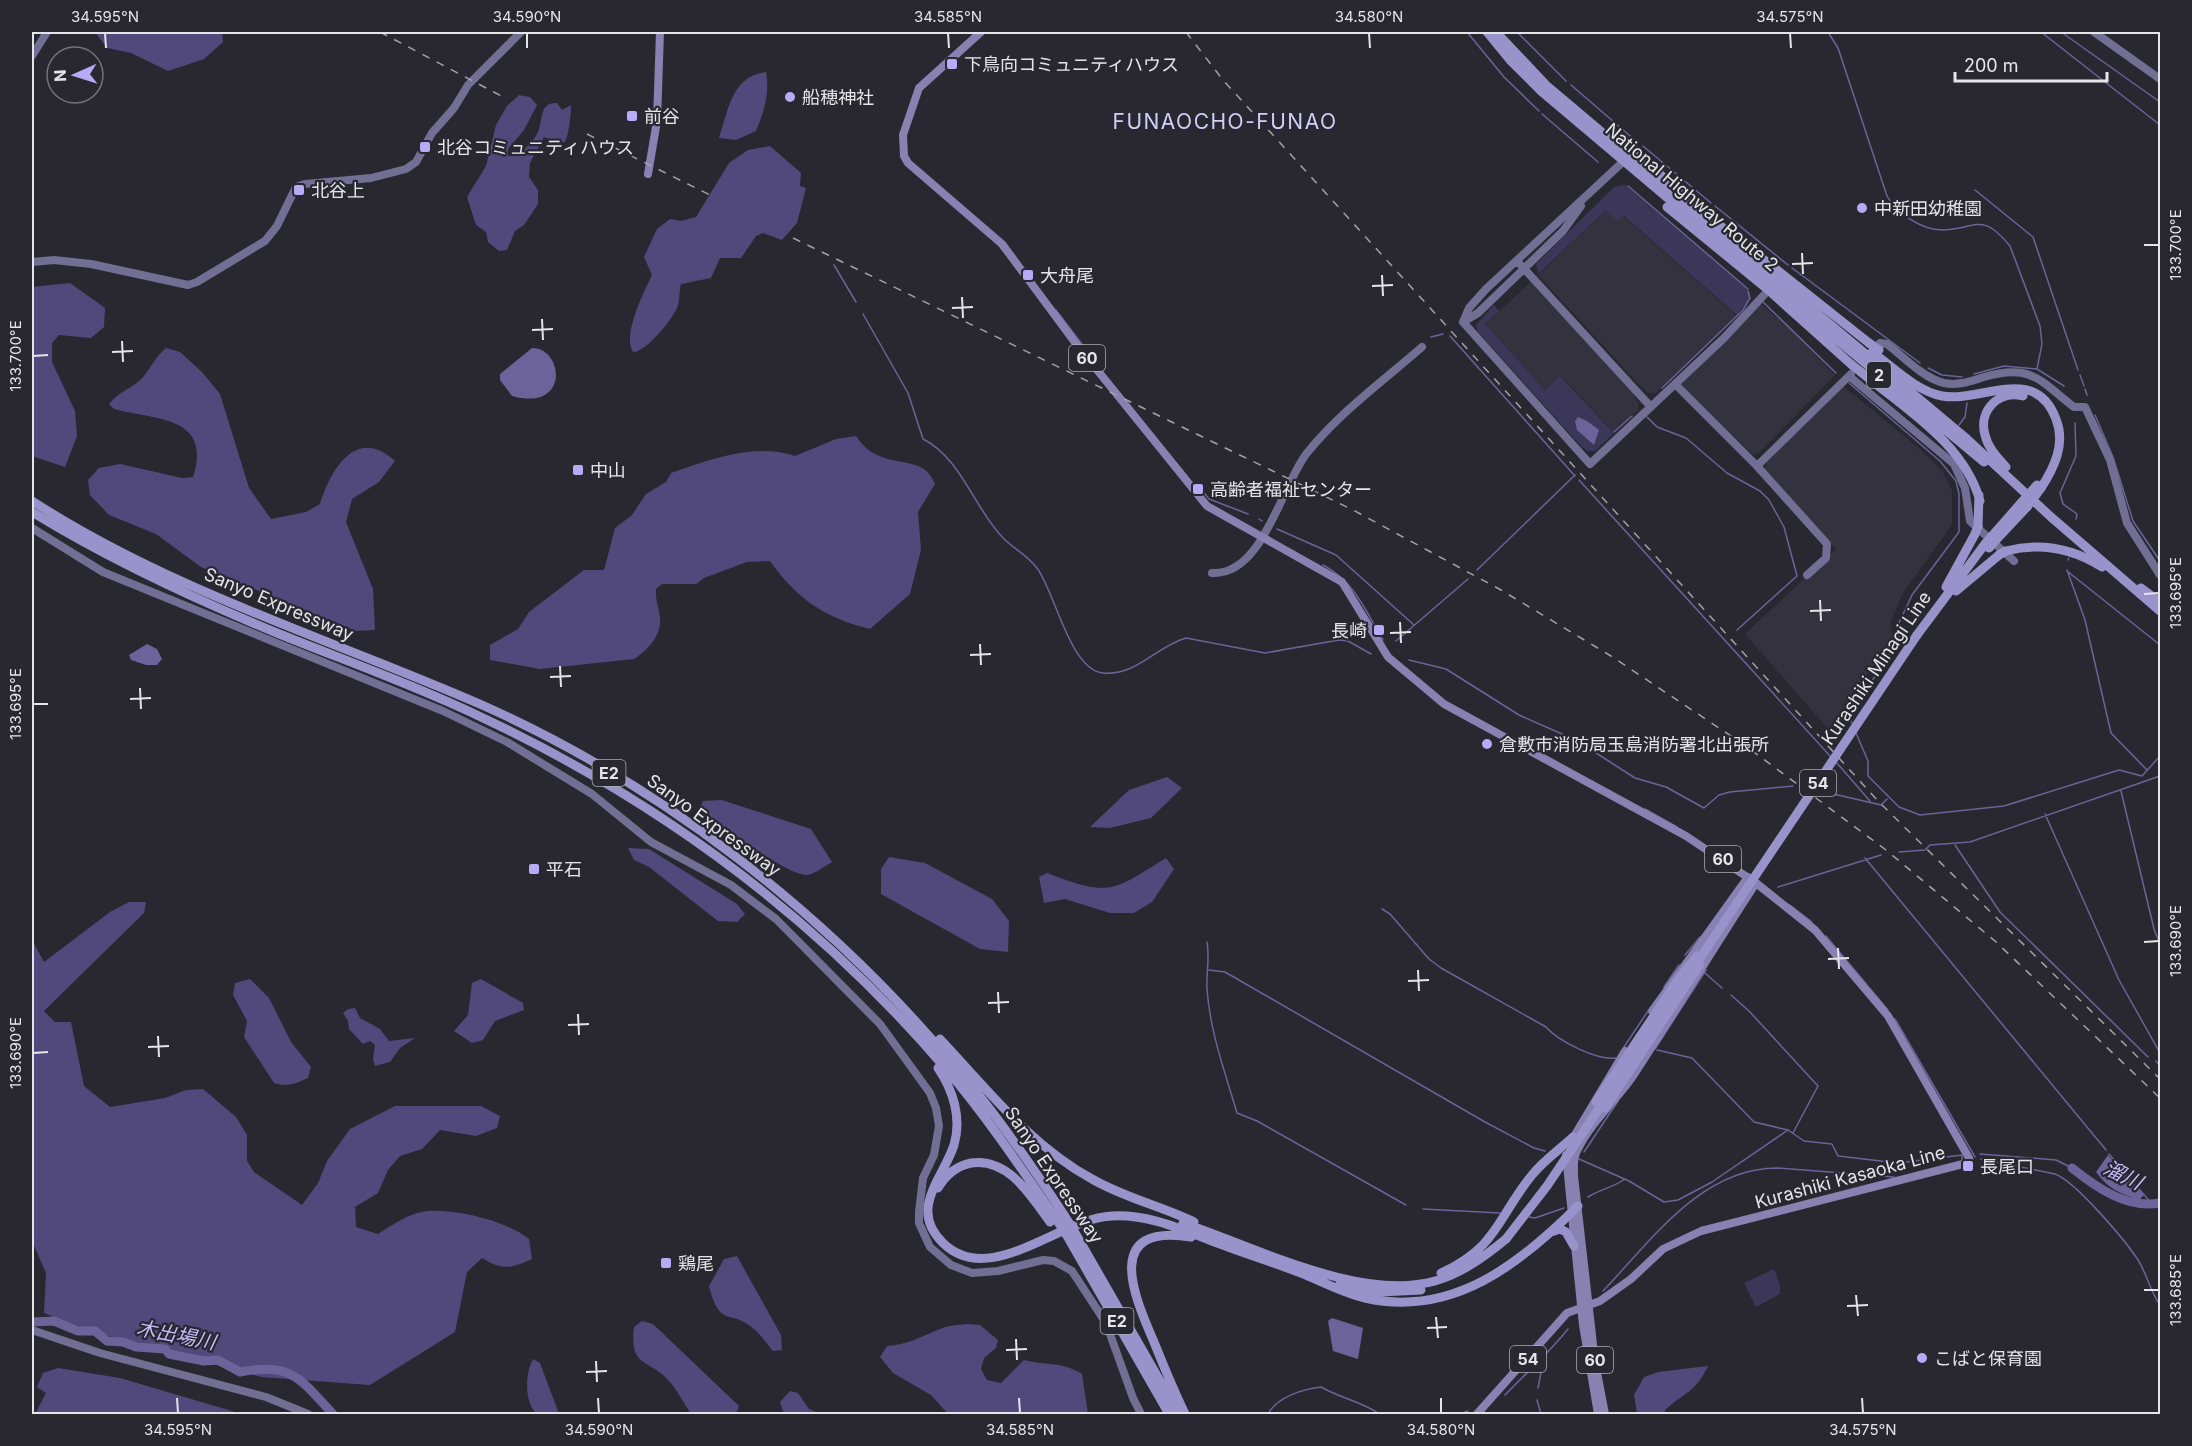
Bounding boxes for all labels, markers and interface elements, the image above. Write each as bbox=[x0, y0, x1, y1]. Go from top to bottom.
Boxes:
text: 34.595°N bbox=[71, 7, 139, 26]
text: 34.590°N bbox=[493, 7, 561, 26]
text: 34.585°N bbox=[914, 7, 982, 26]
text: 34.580°N bbox=[1335, 7, 1403, 26]
text: 34.575°N bbox=[1756, 7, 1824, 26]
north arrow bbox=[45, 45, 105, 105]
scale bar bbox=[1955, 45, 2106, 83]
place label: 下鳥向コミュニティハウス bbox=[964, 54, 1179, 75]
text: 200 m bbox=[1964, 55, 2019, 76]
marker: 下鳥向コミュニティハウス bbox=[945, 57, 959, 71]
text: N bbox=[50, 69, 70, 82]
place label: 船穂神社 bbox=[802, 87, 874, 108]
marker: 船穂神社 bbox=[783, 90, 797, 104]
place label: 前谷 bbox=[644, 106, 680, 127]
marker: 前谷 bbox=[625, 109, 639, 123]
district label: FUNAOCHO-FUNAO bbox=[1112, 109, 1338, 134]
street label: National Highway Route 2 bbox=[1601, 119, 1783, 275]
place label: 北谷コミュニティハウス bbox=[437, 137, 634, 158]
marker: 北谷コミュニティハウス bbox=[418, 140, 432, 154]
place label: 北谷上 bbox=[311, 180, 365, 201]
marker: 北谷上 bbox=[292, 183, 306, 197]
place label: 中新田幼稚園 bbox=[1874, 198, 1982, 219]
marker: 中新田幼稚園 bbox=[1855, 201, 1869, 215]
text: 133.700°E bbox=[2166, 209, 2185, 281]
place label: 大舟尾 bbox=[1040, 265, 1094, 286]
marker: 大舟尾 bbox=[1021, 268, 1035, 282]
text: 133.700°E bbox=[6, 320, 25, 392]
road number: 60 bbox=[1069, 345, 1105, 371]
road number: 2 bbox=[1867, 362, 1891, 388]
place label: 中山 bbox=[590, 460, 626, 481]
marker: 中山 bbox=[571, 463, 585, 477]
place label: 高齢者福祉センター bbox=[1210, 479, 1372, 500]
marker: 高齢者福祉センター bbox=[1191, 482, 1205, 496]
text: 133.695°E bbox=[2166, 557, 2185, 629]
street label: Sanyo Expressway bbox=[201, 563, 357, 645]
street label: Kurashiki Minagi Line bbox=[1817, 587, 1935, 749]
place label: 長崎 bbox=[1331, 620, 1367, 641]
marker: 長崎 bbox=[1372, 623, 1386, 637]
text: 133.695°E bbox=[6, 668, 25, 740]
place label: 倉敷市消防局玉島消防署北出張所 bbox=[1499, 734, 1769, 755]
marker: 倉敷市消防局玉島消防署北出張所 bbox=[1480, 737, 1494, 751]
road number: E2 bbox=[592, 760, 626, 786]
street label: Sanyo Expressway bbox=[643, 769, 785, 881]
road number: 54 bbox=[1800, 770, 1836, 796]
road number: 60 bbox=[1705, 846, 1741, 872]
place label: 平石 bbox=[546, 859, 582, 880]
marker: 平石 bbox=[527, 862, 541, 876]
text: 133.690°E bbox=[2166, 905, 2185, 977]
text: 133.690°E bbox=[6, 1017, 25, 1089]
street label: Sanyo Expressway bbox=[1001, 1103, 1107, 1247]
street label: Kurashiki Kasaoka Line bbox=[1753, 1141, 1947, 1213]
water label: 溜川 bbox=[2100, 1155, 2148, 1195]
place label: 長尾口 bbox=[1980, 1156, 2034, 1177]
marker: 長尾口 bbox=[1961, 1159, 1975, 1173]
place label: 鶏尾 bbox=[678, 1253, 714, 1274]
text: 133.685°E bbox=[2166, 1254, 2185, 1326]
marker: 鶏尾 bbox=[659, 1256, 673, 1270]
road number: E2 bbox=[1100, 1308, 1134, 1334]
water label: 木出場川 bbox=[134, 1316, 220, 1355]
road number: 54 bbox=[1510, 1346, 1546, 1372]
road number: 60 bbox=[1577, 1347, 1613, 1373]
place label: こばと保育園 bbox=[1934, 1348, 2042, 1369]
marker: こばと保育園 bbox=[1915, 1351, 1929, 1365]
text: 34.595°N bbox=[144, 1420, 212, 1439]
text: 34.590°N bbox=[565, 1420, 633, 1439]
text: 34.585°N bbox=[986, 1420, 1054, 1439]
text: 34.580°N bbox=[1407, 1420, 1475, 1439]
text: 34.575°N bbox=[1829, 1420, 1897, 1439]

